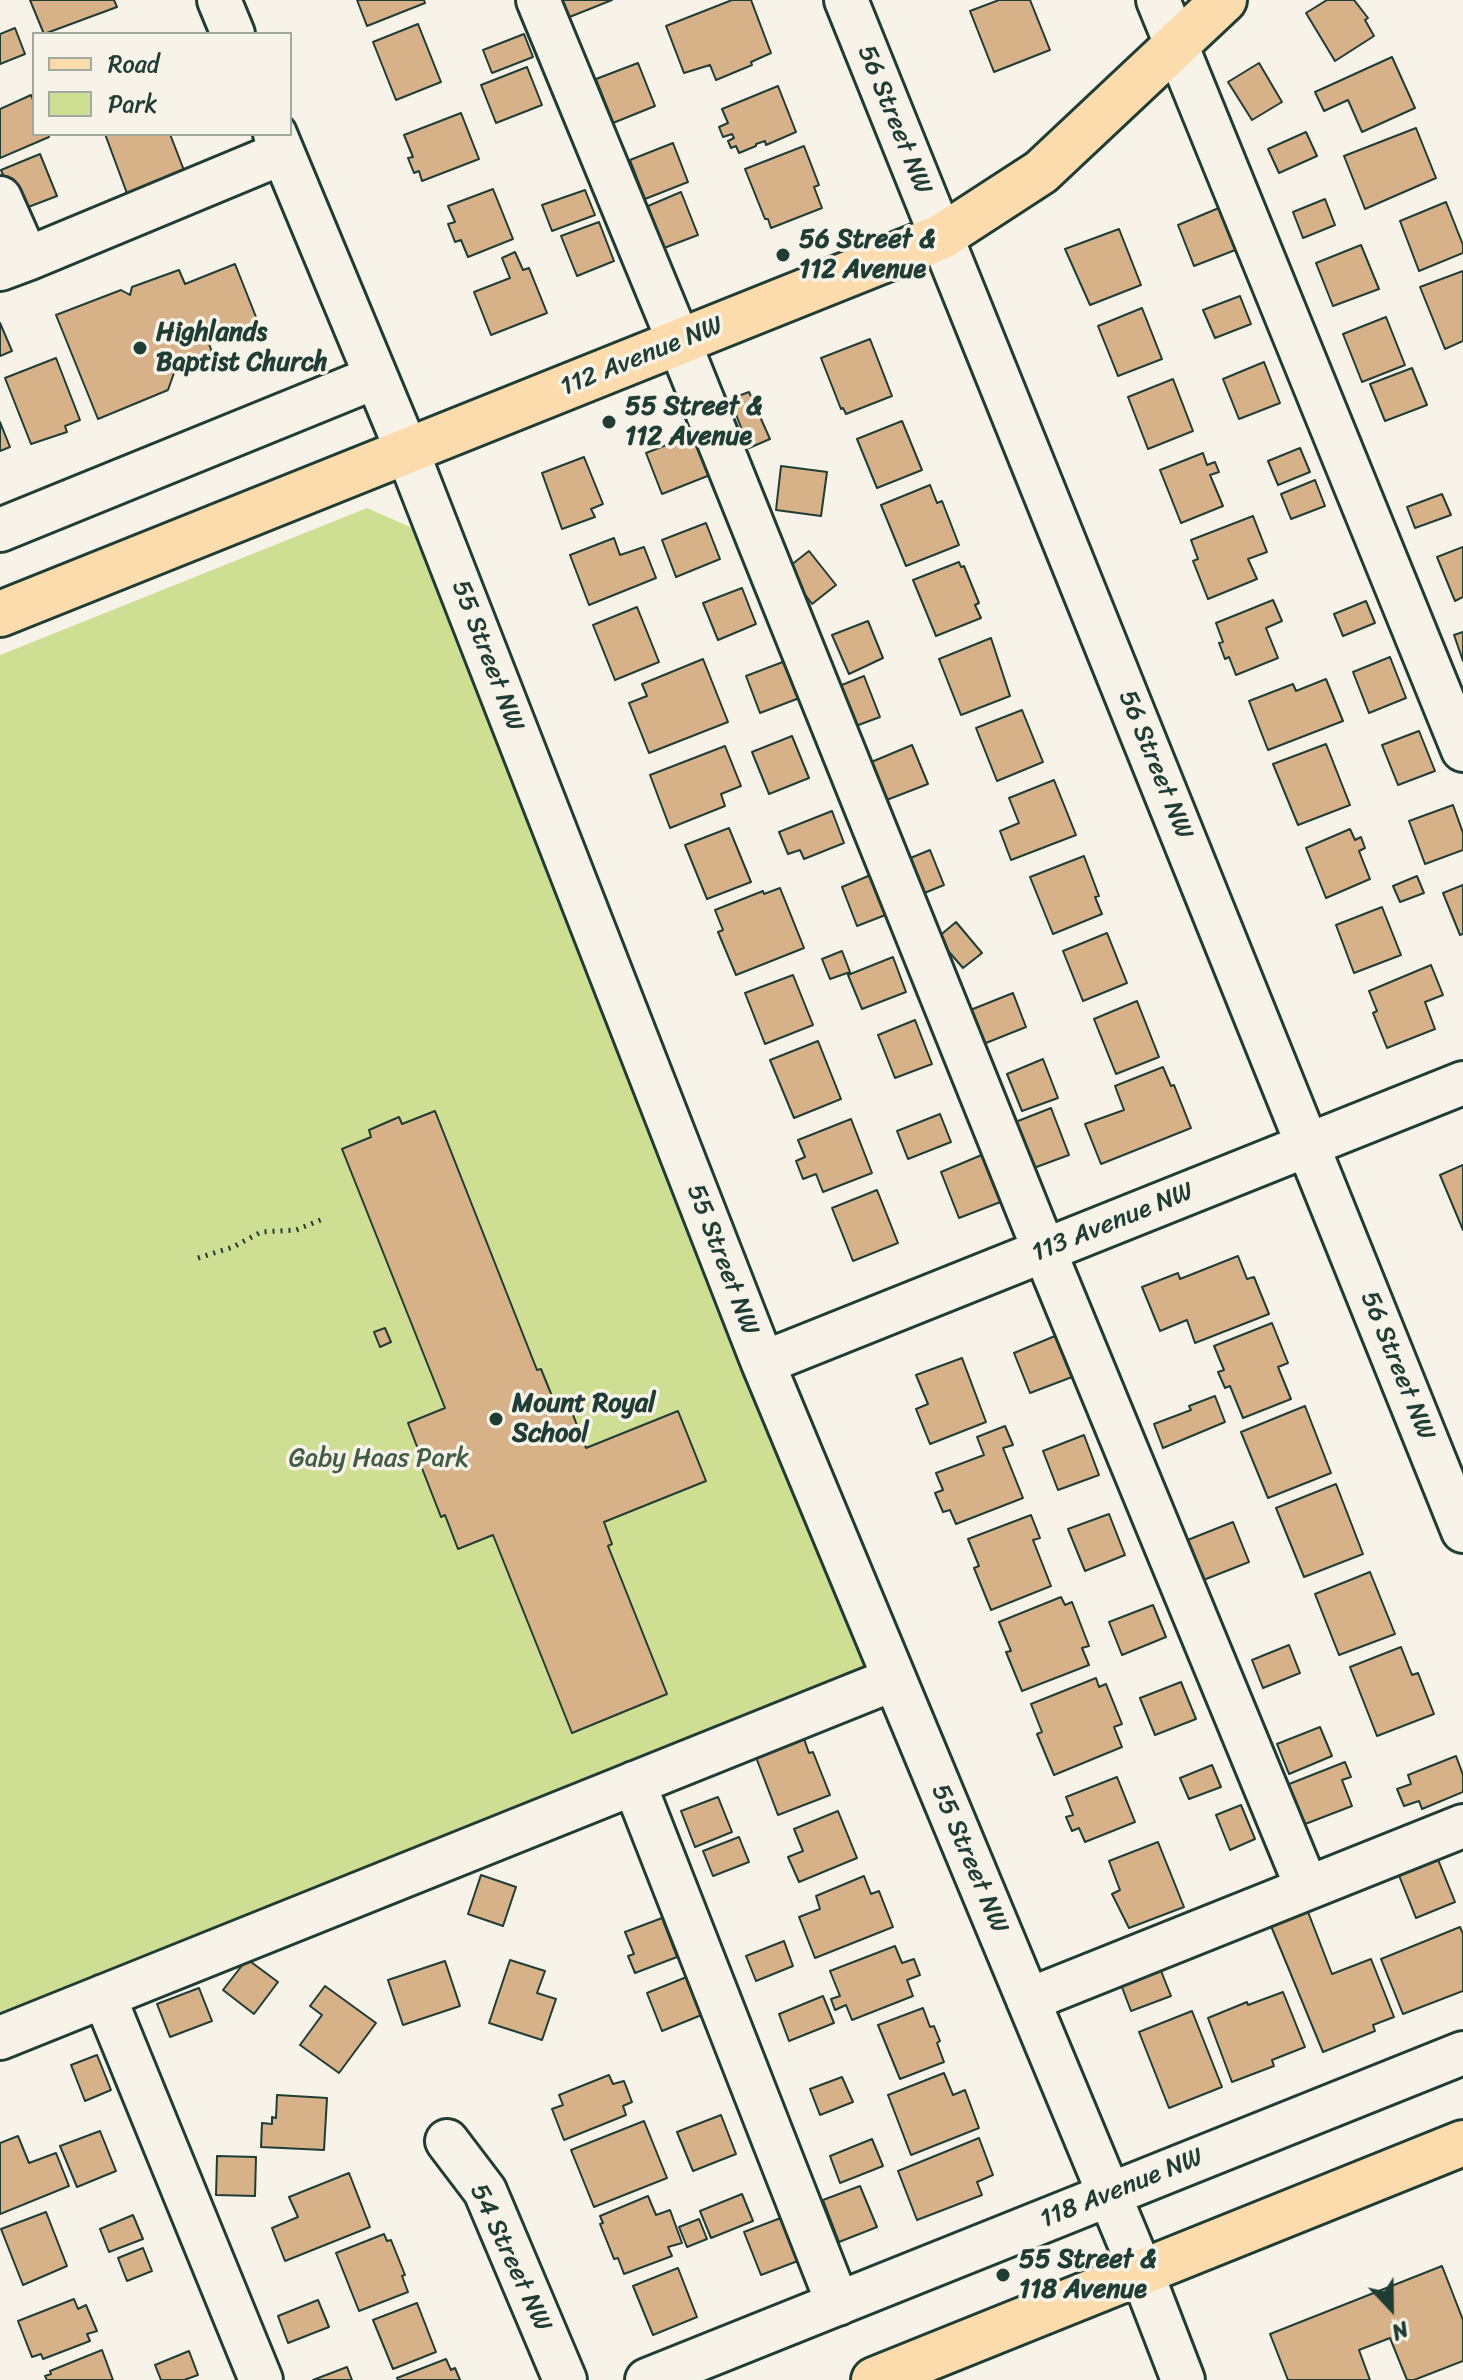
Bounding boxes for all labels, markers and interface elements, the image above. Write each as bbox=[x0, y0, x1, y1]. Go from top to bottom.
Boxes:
legend bbox=[32, 32, 292, 136]
street label: 56 Street NW bbox=[850, 41, 938, 199]
text: Road bbox=[108, 43, 159, 85]
text: Park bbox=[108, 83, 157, 125]
place label: 56 Street & 112 Avenue bbox=[799, 224, 935, 286]
marker: 56 Street & 112 Avenue bbox=[774, 246, 792, 264]
street label: 112 Avenue NW bbox=[556, 310, 728, 404]
place label: Highlands Baptist Church bbox=[156, 317, 328, 378]
marker: Highlands Baptist Church bbox=[131, 339, 149, 357]
place label: 55 Street & 112 Avenue bbox=[625, 391, 762, 452]
marker: 55 Street & 112 Avenue bbox=[600, 413, 618, 431]
street label: 55 Street NW bbox=[444, 576, 530, 736]
street label: 56 Street NW bbox=[1111, 686, 1199, 844]
street label: 113 Avenue NW bbox=[1028, 1176, 1198, 1270]
street label: 55 Street NW bbox=[679, 1180, 765, 1340]
street label: 56 Street NW bbox=[1353, 1287, 1441, 1445]
place label: Mount Royal School bbox=[512, 1388, 655, 1450]
marker: Mount Royal School bbox=[487, 1410, 505, 1428]
park label: Gaby Haas Park bbox=[289, 1443, 469, 1475]
street label: 55 Street NW bbox=[924, 1780, 1014, 1938]
street label: 118 Avenue NW bbox=[1036, 2142, 1208, 2236]
street label: 54 Street NW bbox=[462, 2179, 558, 2337]
place label: 55 Street & 118 Avenue bbox=[1019, 2244, 1156, 2306]
marker: 55 Street & 118 Avenue bbox=[994, 2266, 1012, 2284]
north arrow bbox=[1351, 2268, 1431, 2348]
text: N bbox=[1386, 2310, 1415, 2352]

